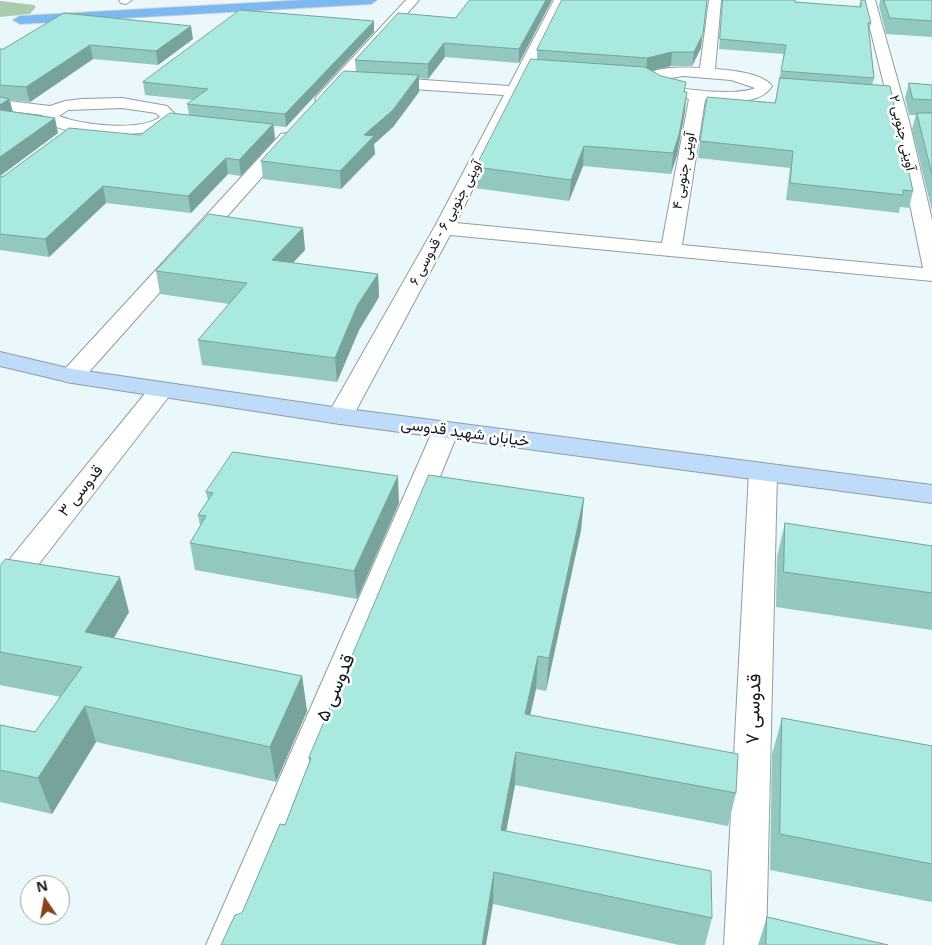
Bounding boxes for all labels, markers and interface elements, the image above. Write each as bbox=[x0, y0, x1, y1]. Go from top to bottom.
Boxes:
street label: آوینی جنوبی ۲ bbox=[885, 94, 919, 172]
street label: آوینی جنوبی ۴ bbox=[669, 131, 699, 211]
street label: آوینی جنوبی ۶ - قدوسی ۶ bbox=[406, 158, 486, 288]
street label: خیابان شهید قدوسی bbox=[399, 414, 531, 452]
street label: قدوسی ۳ bbox=[54, 461, 108, 521]
street label: قدوسی ۵ bbox=[312, 651, 360, 725]
street label: قدوسی ۷ bbox=[741, 673, 767, 745]
north arrow bbox=[20, 875, 70, 925]
text: N bbox=[34, 875, 50, 896]

